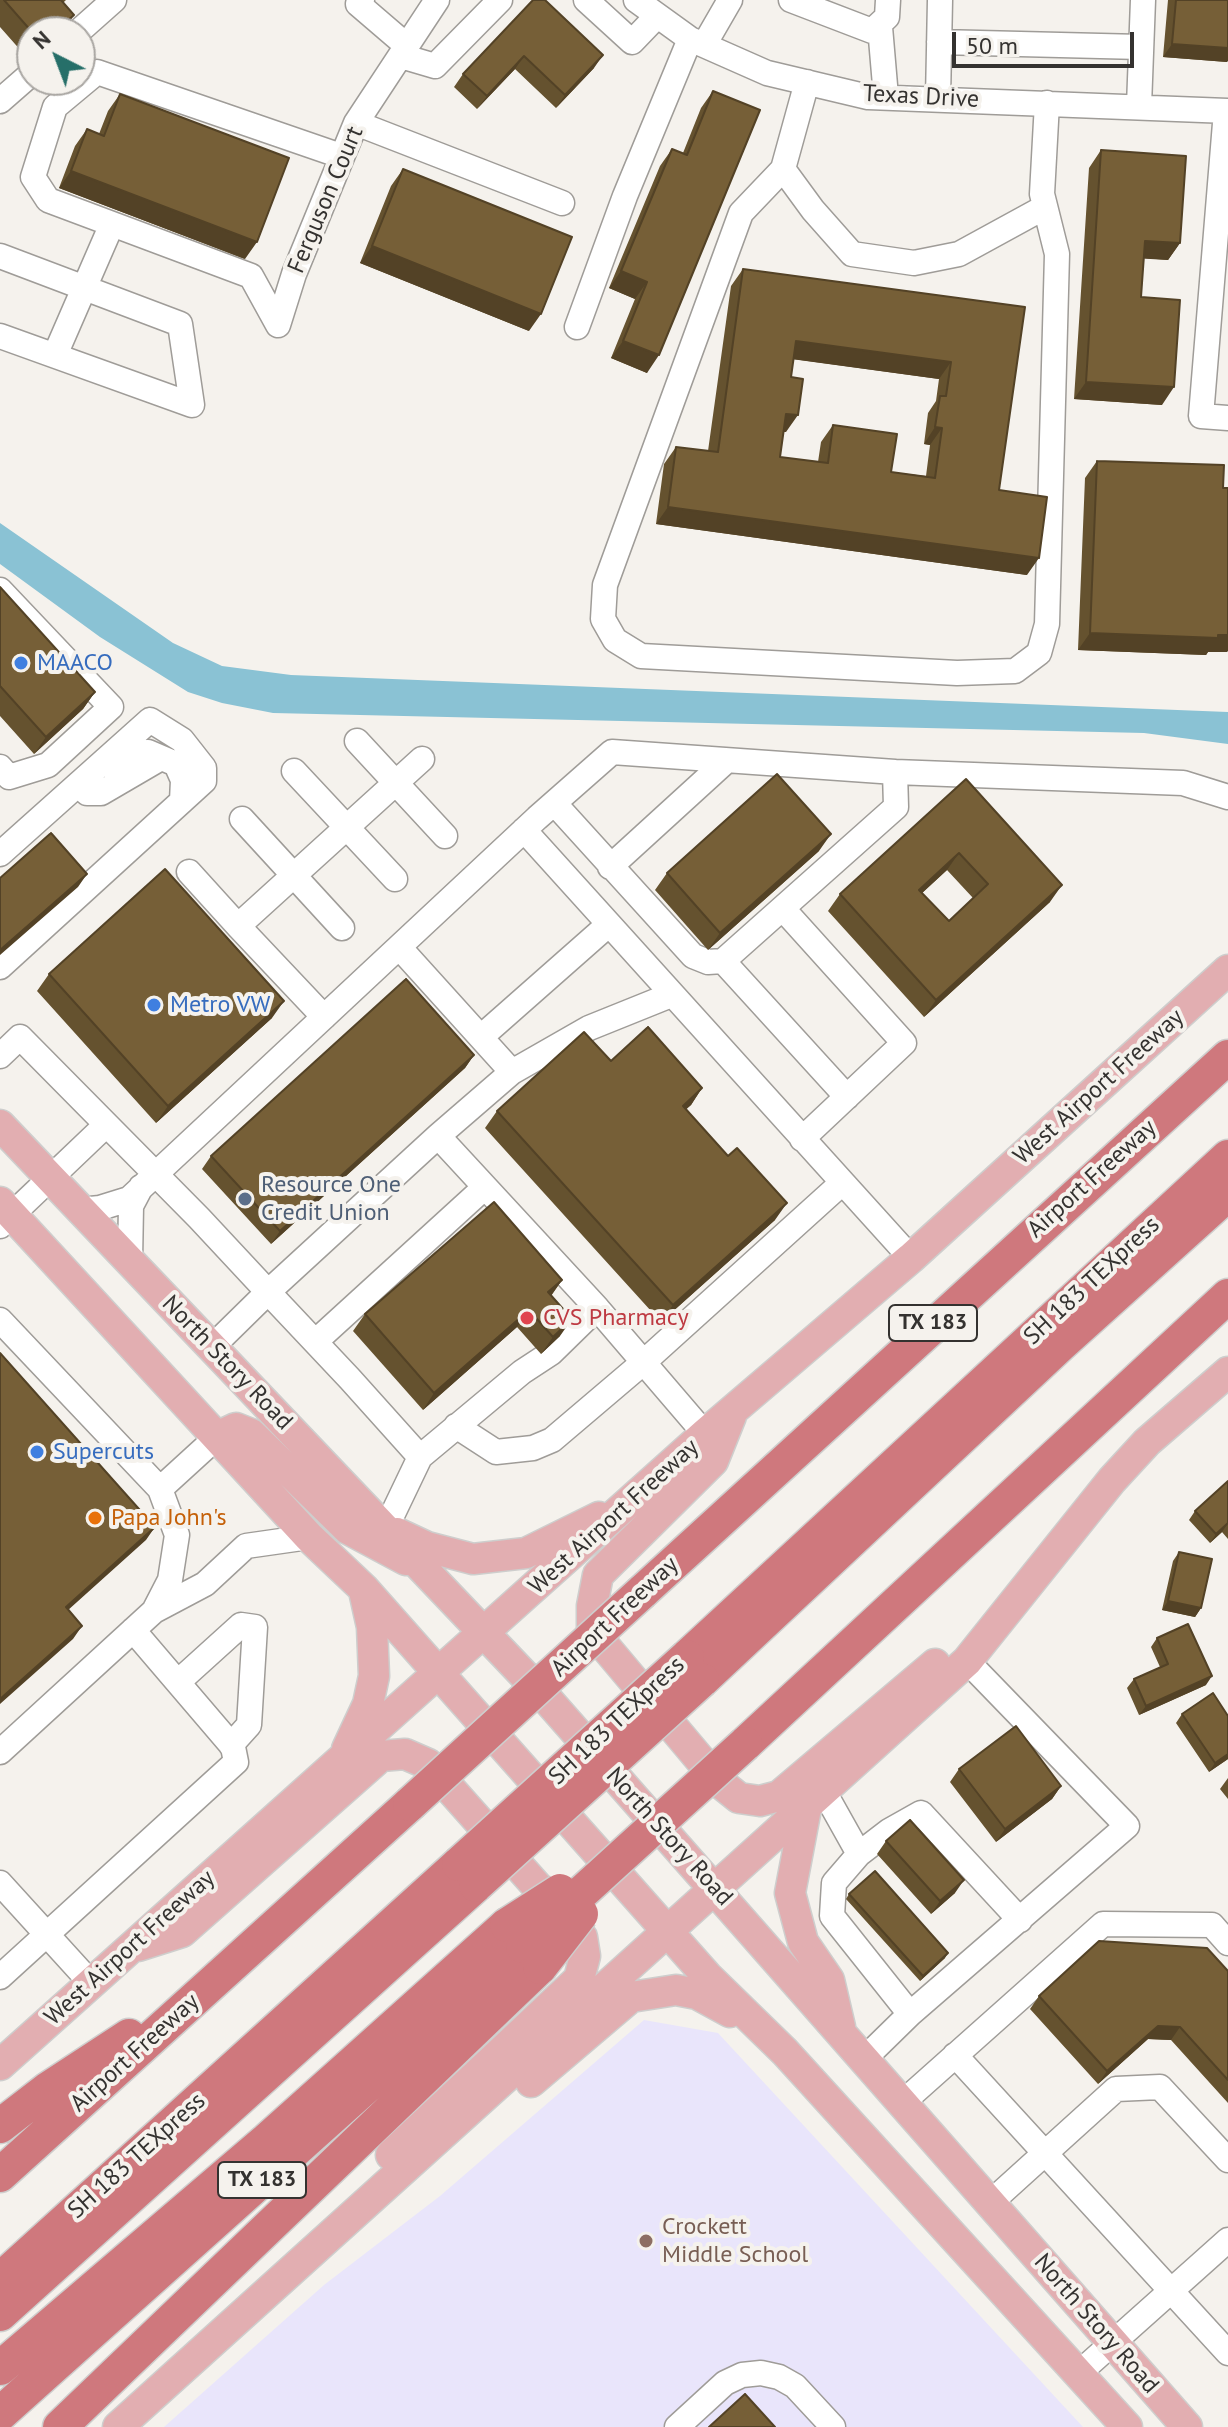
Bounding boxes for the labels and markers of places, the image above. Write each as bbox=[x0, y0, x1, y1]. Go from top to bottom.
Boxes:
place label: MAACO bbox=[37, 649, 113, 677]
marker: MAACO bbox=[12, 654, 30, 672]
place label: Metro VW bbox=[170, 991, 270, 1019]
marker: Metro VW bbox=[145, 996, 163, 1014]
place label: Resource One Credit Union bbox=[261, 1171, 401, 1227]
marker: Resource One Credit Union bbox=[236, 1190, 254, 1208]
place label: CVS Pharmacy bbox=[543, 1304, 689, 1332]
marker: CVS Pharmacy bbox=[518, 1309, 536, 1327]
place label: Supercuts bbox=[53, 1438, 154, 1466]
marker: Supercuts bbox=[28, 1443, 46, 1461]
place label: Papa John's bbox=[111, 1504, 227, 1532]
marker: Papa John's bbox=[86, 1509, 104, 1527]
place label: Crockett Middle School bbox=[662, 2213, 808, 2269]
marker: Crockett Middle School bbox=[637, 2232, 655, 2250]

